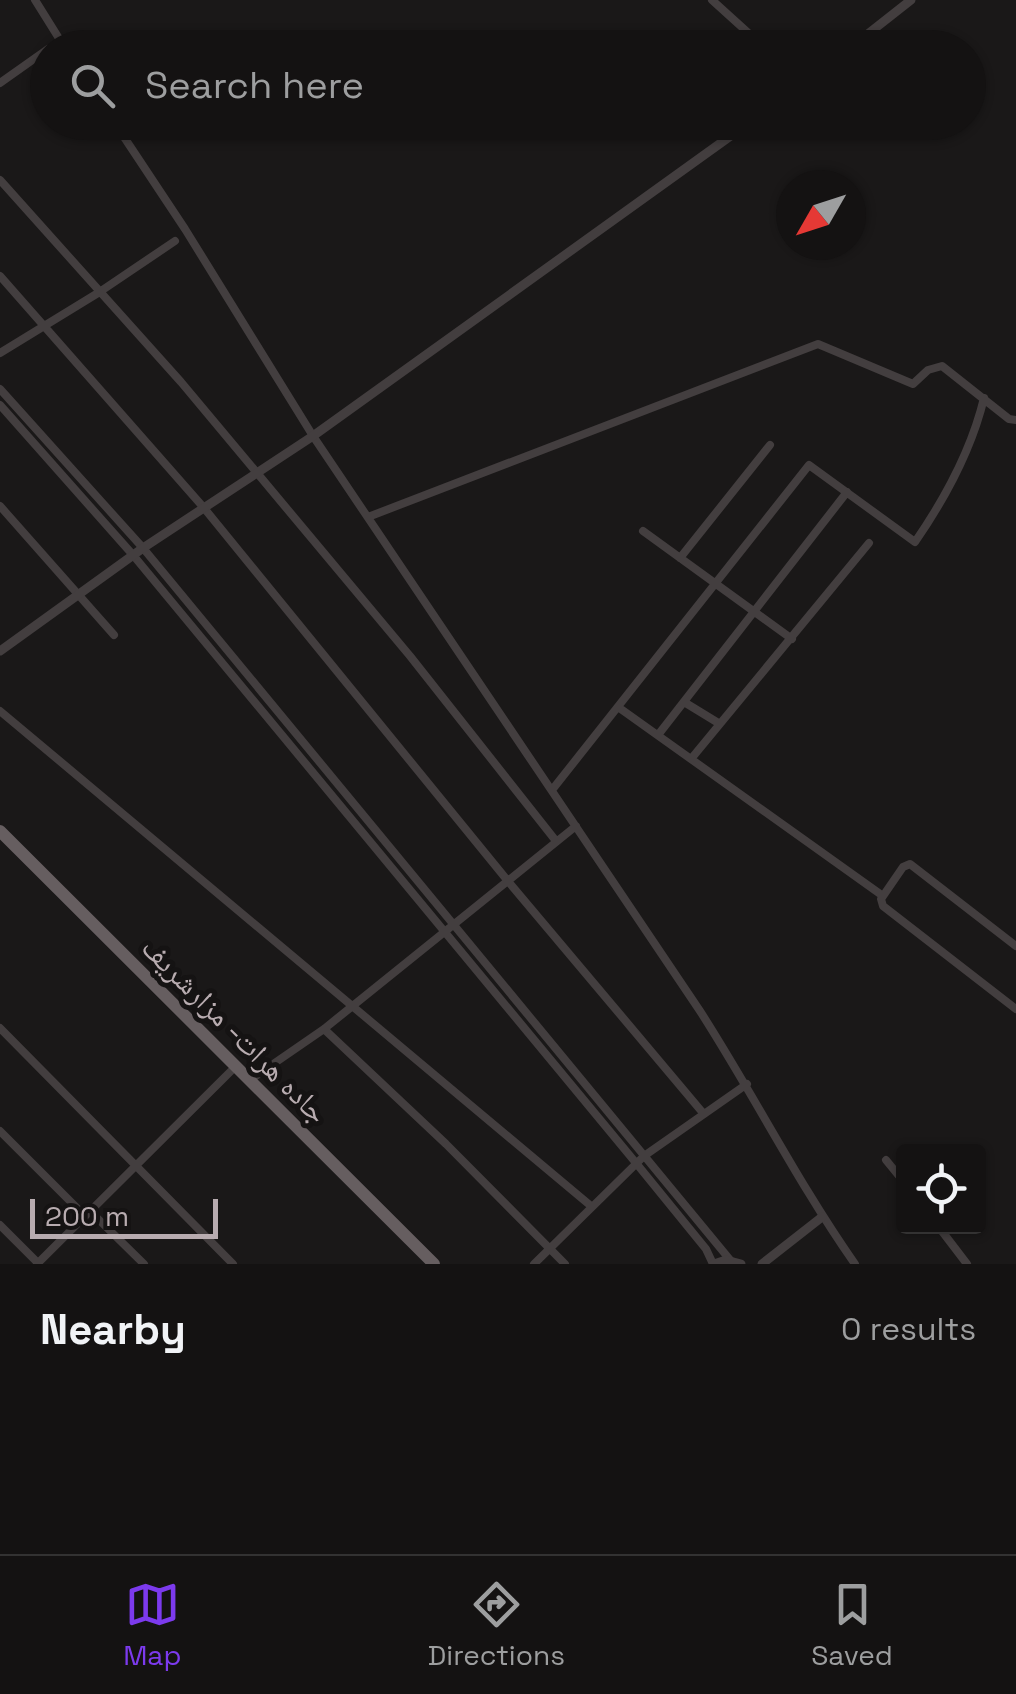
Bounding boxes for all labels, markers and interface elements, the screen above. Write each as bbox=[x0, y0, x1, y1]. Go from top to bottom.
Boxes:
search box bbox=[30, 30, 986, 140]
icon: search bbox=[65, 58, 120, 113]
text: Search here bbox=[145, 61, 364, 109]
north arrow bbox=[776, 170, 866, 260]
street label: جاده هرات- مزارشریف bbox=[133, 928, 337, 1132]
map controls bbox=[896, 1144, 986, 1234]
button: locate bbox=[896, 1144, 986, 1234]
scale bar bbox=[30, 1194, 218, 1238]
text: 200 m bbox=[45, 1198, 129, 1234]
text: Nearby bbox=[40, 1303, 186, 1356]
text: 0 results bbox=[841, 1309, 976, 1349]
tab: Map bbox=[123, 1577, 181, 1673]
tab: Directions bbox=[428, 1577, 565, 1673]
tab: Saved bbox=[811, 1577, 893, 1673]

